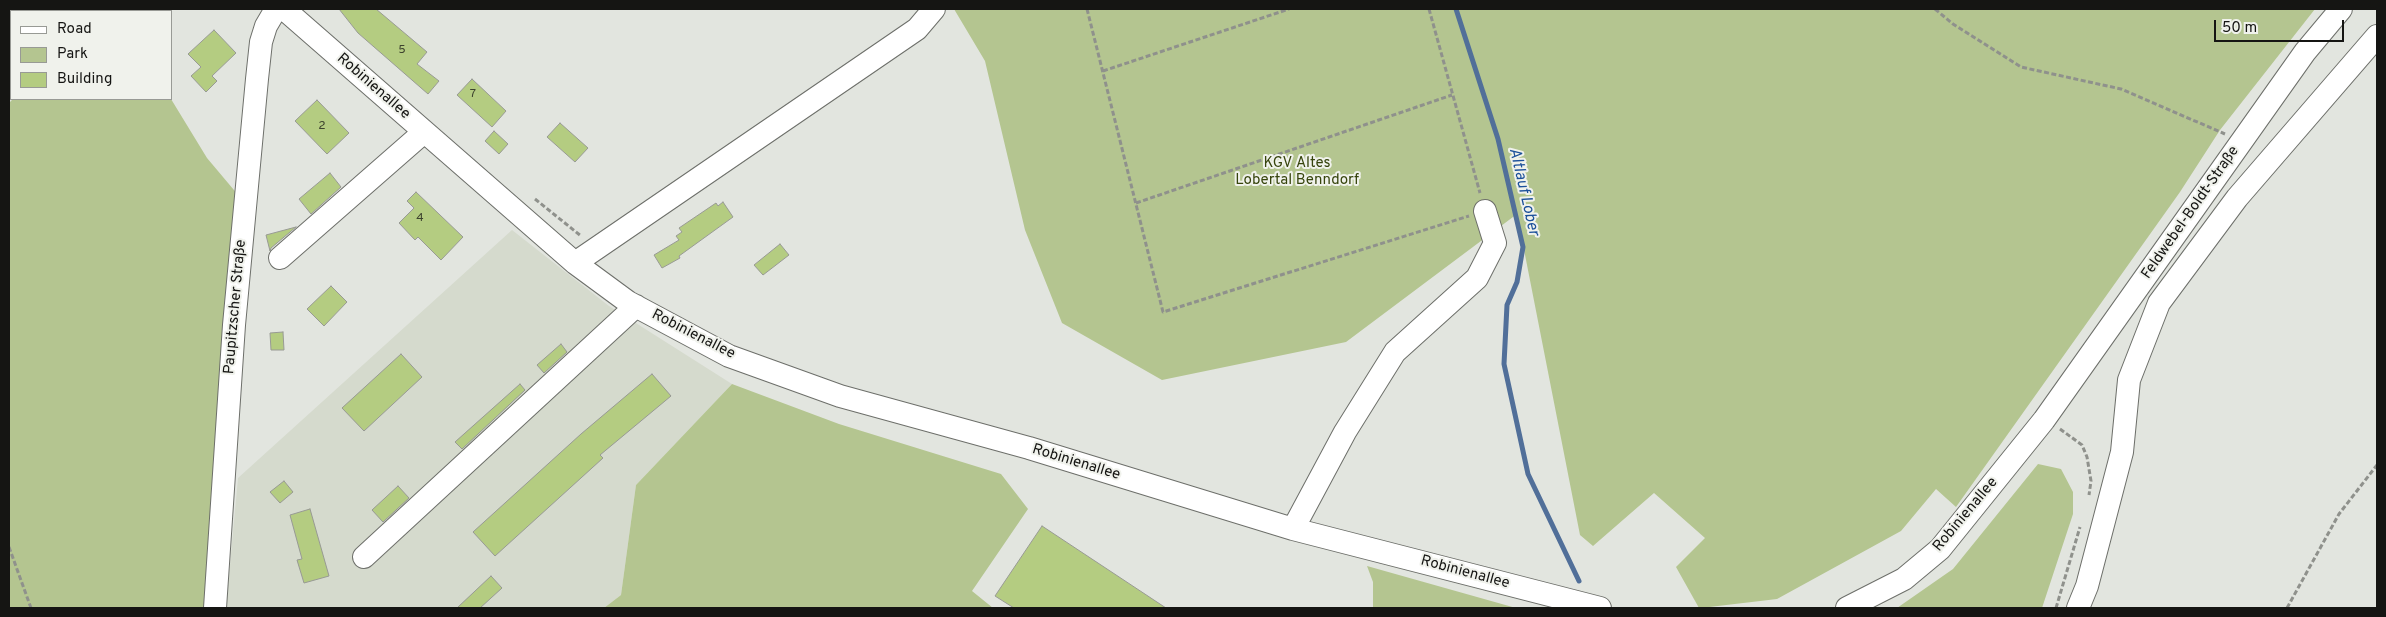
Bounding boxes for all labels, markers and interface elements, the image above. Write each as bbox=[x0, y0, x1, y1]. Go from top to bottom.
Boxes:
legend bbox=[10, 10, 172, 100]
scale bar bbox=[2216, 10, 2346, 42]
text: 50 m bbox=[2222, 19, 2257, 38]
text: Road bbox=[57, 20, 92, 39]
house number: 5 bbox=[398, 44, 406, 58]
text: Park bbox=[57, 45, 88, 64]
street label: Robinienallee bbox=[333, 50, 413, 124]
text: Building bbox=[57, 70, 112, 89]
house number: 7 bbox=[470, 88, 476, 102]
house number: 2 bbox=[318, 120, 326, 134]
street label: Feldwebel-Boldt-Straße bbox=[2138, 143, 2244, 283]
water label: Altlauf Lober bbox=[1504, 146, 1542, 238]
park label: KGV Altes Lobertal Benndorf bbox=[1235, 155, 1359, 190]
house number: 4 bbox=[416, 212, 424, 226]
street label: Paupitzscher Straße bbox=[221, 239, 251, 375]
street label: Robinienallee bbox=[648, 306, 738, 364]
street label: Robinienallee bbox=[1030, 441, 1122, 485]
street label: Robinienallee bbox=[1930, 474, 2002, 556]
street label: Robinienallee bbox=[1419, 552, 1511, 594]

